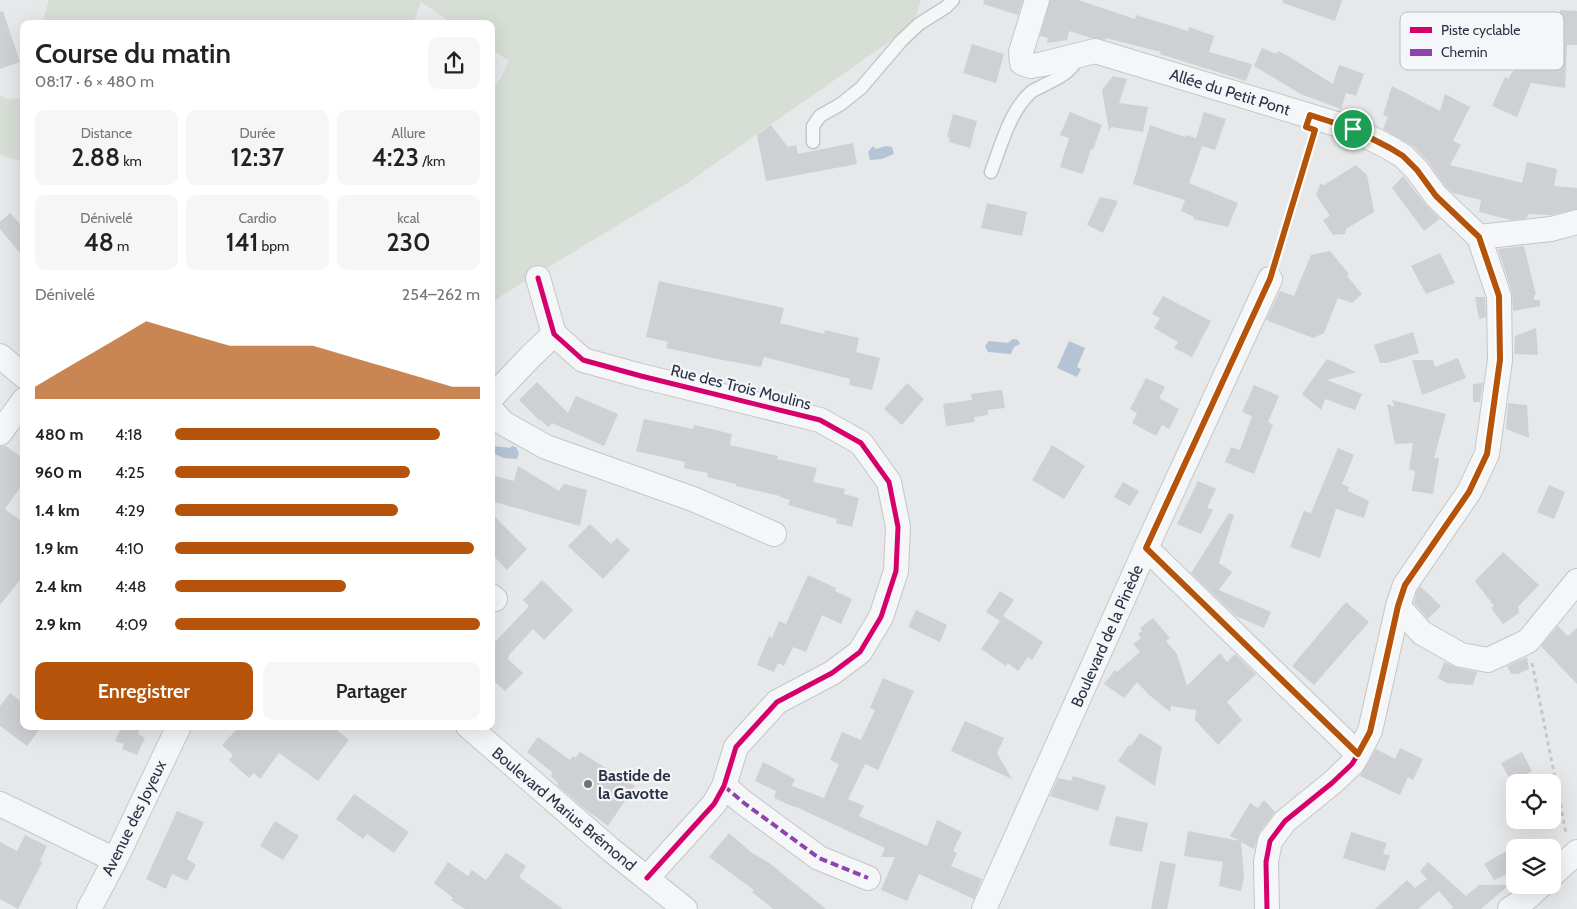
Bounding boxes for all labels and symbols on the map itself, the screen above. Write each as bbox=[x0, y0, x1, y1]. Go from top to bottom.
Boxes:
legend bbox=[1400, 12, 1564, 70]
text: Piste cyclable bbox=[1441, 21, 1521, 39]
text: Chemin bbox=[1441, 43, 1488, 61]
street label: Allée du Petit Pont bbox=[1167, 65, 1293, 120]
pin bbox=[1332, 108, 1374, 150]
street label: Rue des Trois Moulins bbox=[669, 360, 814, 414]
street label: Boulevard de la Pinède bbox=[1067, 562, 1147, 710]
street label: Boulevard Marius Brémond bbox=[488, 743, 640, 875]
street label: Avenue des Joyeux bbox=[98, 757, 170, 879]
place label: Bastide de la Gavotte bbox=[598, 766, 670, 803]
marker: Bastide de la Gavotte bbox=[582, 778, 594, 790]

